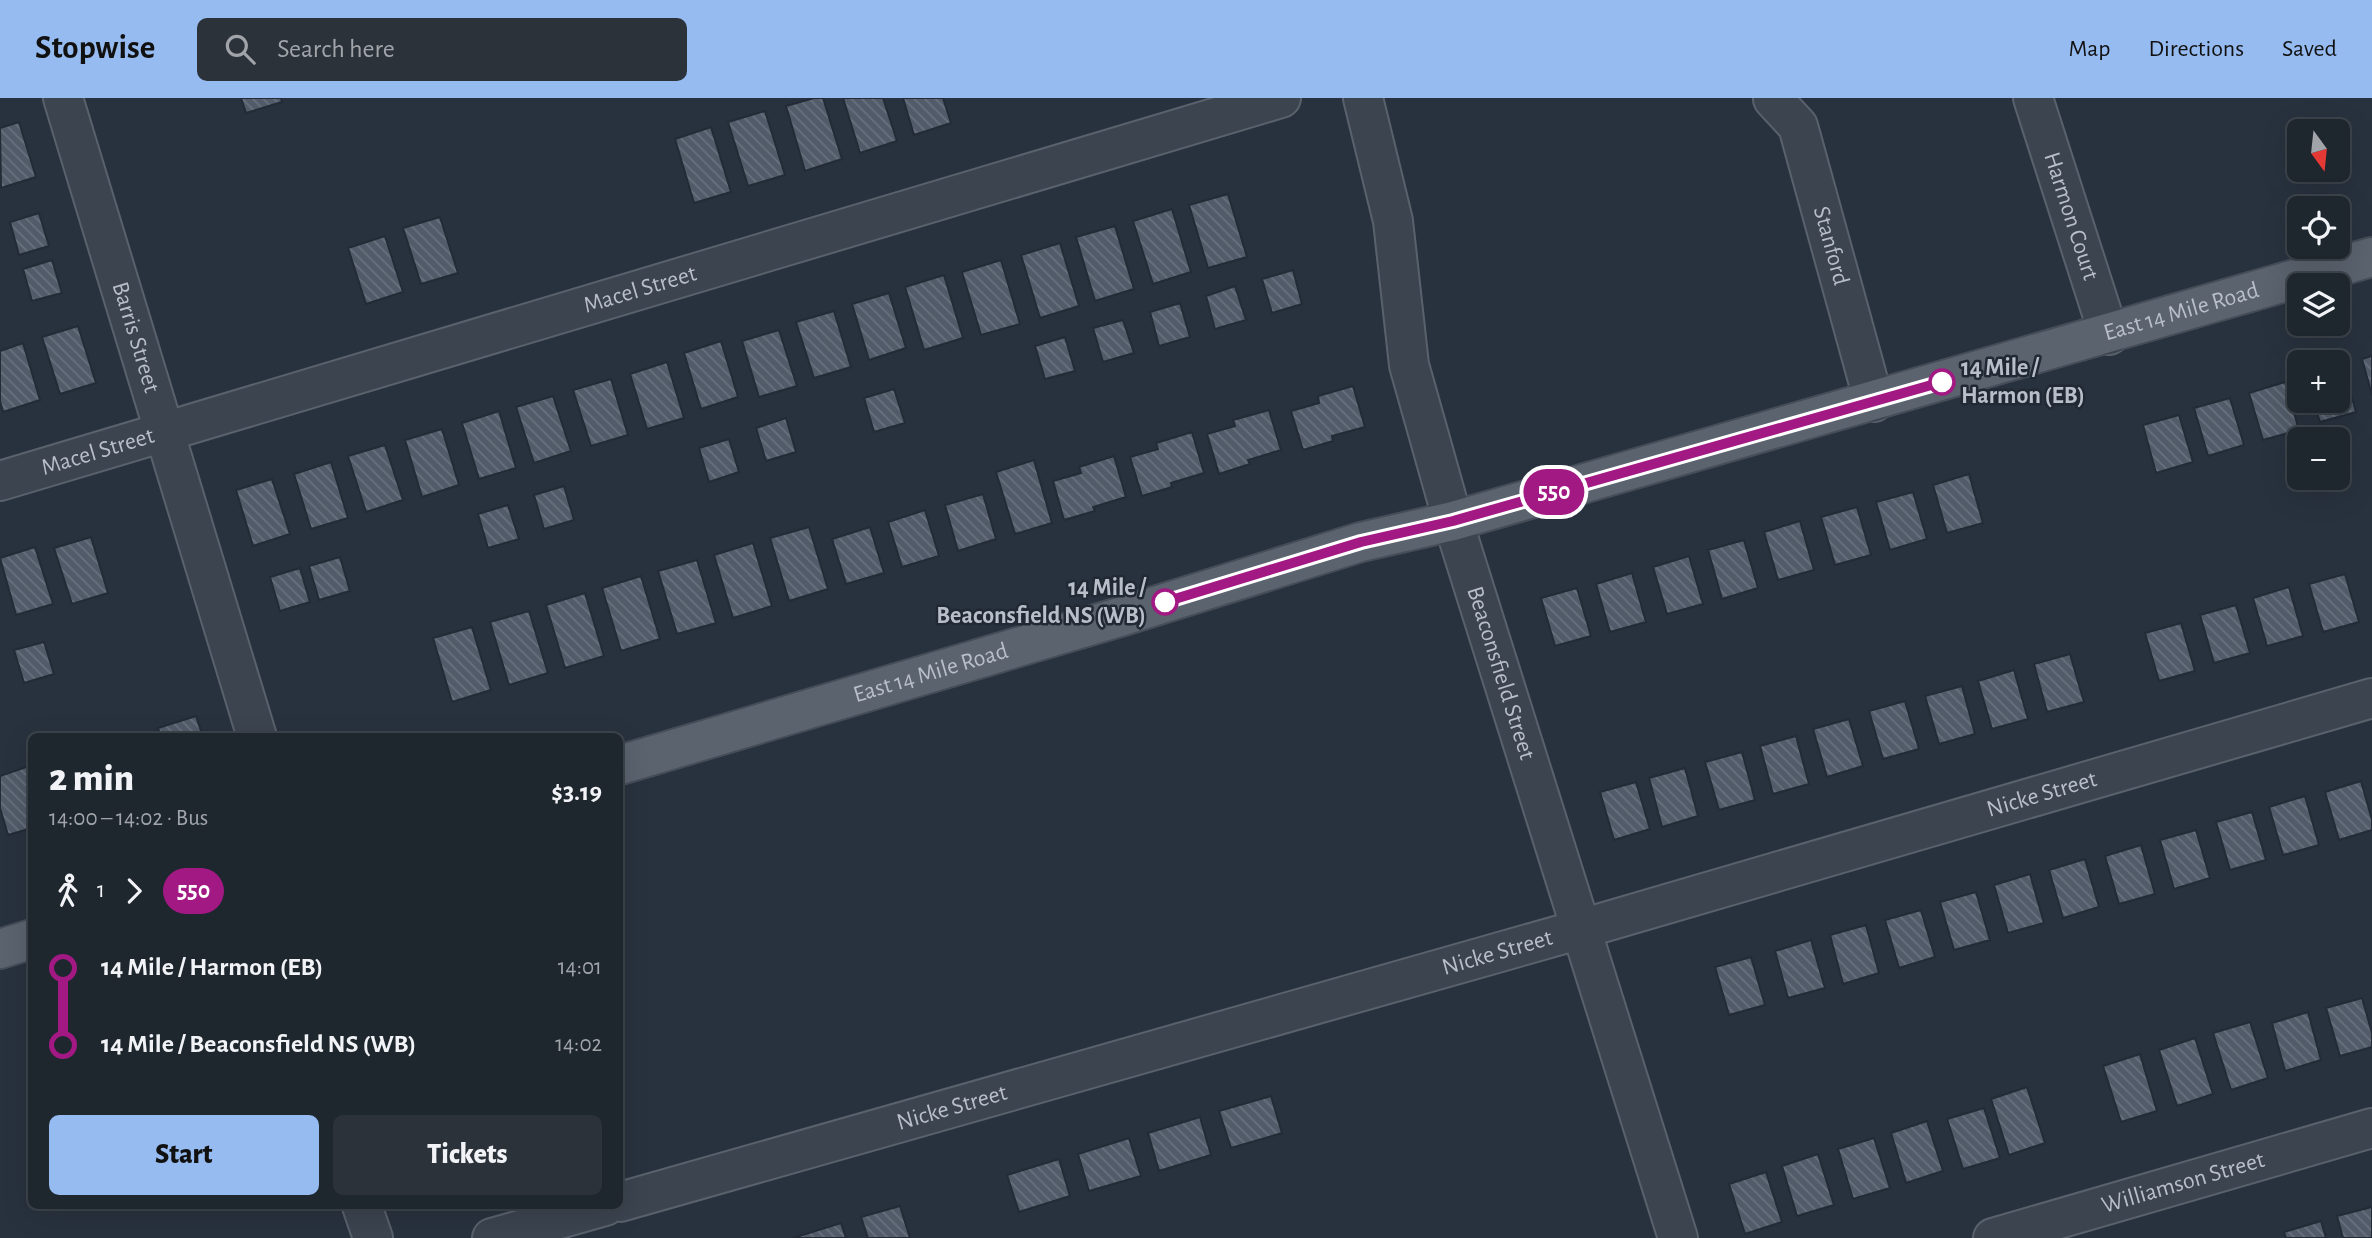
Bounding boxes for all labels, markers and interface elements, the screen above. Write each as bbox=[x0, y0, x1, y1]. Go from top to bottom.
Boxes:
search box bbox=[197, 18, 687, 81]
icon: search bbox=[221, 30, 259, 68]
text: Stopwise bbox=[35, 32, 155, 65]
text: Search here bbox=[277, 36, 395, 62]
text: Map bbox=[2068, 37, 2110, 61]
text: Directions bbox=[2148, 37, 2244, 61]
text: Saved bbox=[2282, 37, 2337, 61]
north arrow bbox=[2287, 119, 2350, 182]
map controls bbox=[2287, 119, 2350, 490]
street label: Harmon Court bbox=[2039, 149, 2103, 283]
button: locate bbox=[2287, 196, 2350, 259]
street label: Stanford bbox=[1809, 204, 1853, 288]
street label: Macel Street bbox=[581, 261, 700, 318]
button: layers bbox=[2287, 273, 2350, 336]
street label: East 14 Mile Road bbox=[2101, 278, 2262, 345]
street label: Barris Street bbox=[108, 279, 164, 396]
button: + bbox=[2287, 350, 2350, 413]
place label: 14 Mile / Harmon (EB) bbox=[1961, 356, 2085, 408]
marker: 14 Mile / Harmon (EB) bbox=[1929, 369, 1955, 395]
street label: Macel Street bbox=[38, 423, 157, 480]
button: − bbox=[2287, 427, 2350, 490]
line badge: 550 bbox=[1514, 469, 1594, 515]
text: 550 bbox=[1537, 480, 1571, 504]
place label: 14 Mile / Beaconsfield NS (WB) bbox=[936, 576, 1147, 628]
street label: Beaconsfield Street bbox=[1462, 584, 1539, 763]
marker: 14 Mile / Beaconsfield NS (WB) bbox=[1152, 589, 1178, 615]
street label: East 14 Mile Road bbox=[851, 639, 1011, 707]
text: 2 min bbox=[49, 760, 134, 798]
street label: Nicke Street bbox=[1984, 767, 2100, 822]
text: $3.19 bbox=[551, 779, 602, 805]
text: 14:00 – 14:02 · Bus bbox=[49, 807, 208, 830]
icon: walk bbox=[49, 872, 87, 910]
icon: forward bbox=[115, 872, 153, 910]
text: 1 bbox=[97, 879, 105, 902]
text: 550 bbox=[177, 879, 210, 903]
street label: Nicke Street bbox=[1439, 926, 1556, 980]
text: 14 Mile / Harmon (EB) bbox=[101, 954, 323, 980]
text: 14:01 bbox=[558, 956, 602, 979]
text: 14 Mile / Beaconsfield NS (WB) bbox=[101, 1031, 416, 1057]
text: 14:02 bbox=[555, 1033, 602, 1056]
street label: Nicke Street bbox=[894, 1081, 1010, 1135]
button: Start bbox=[49, 1115, 319, 1195]
button: Tickets bbox=[333, 1115, 602, 1195]
street label: Williamson Street bbox=[2099, 1148, 2268, 1218]

